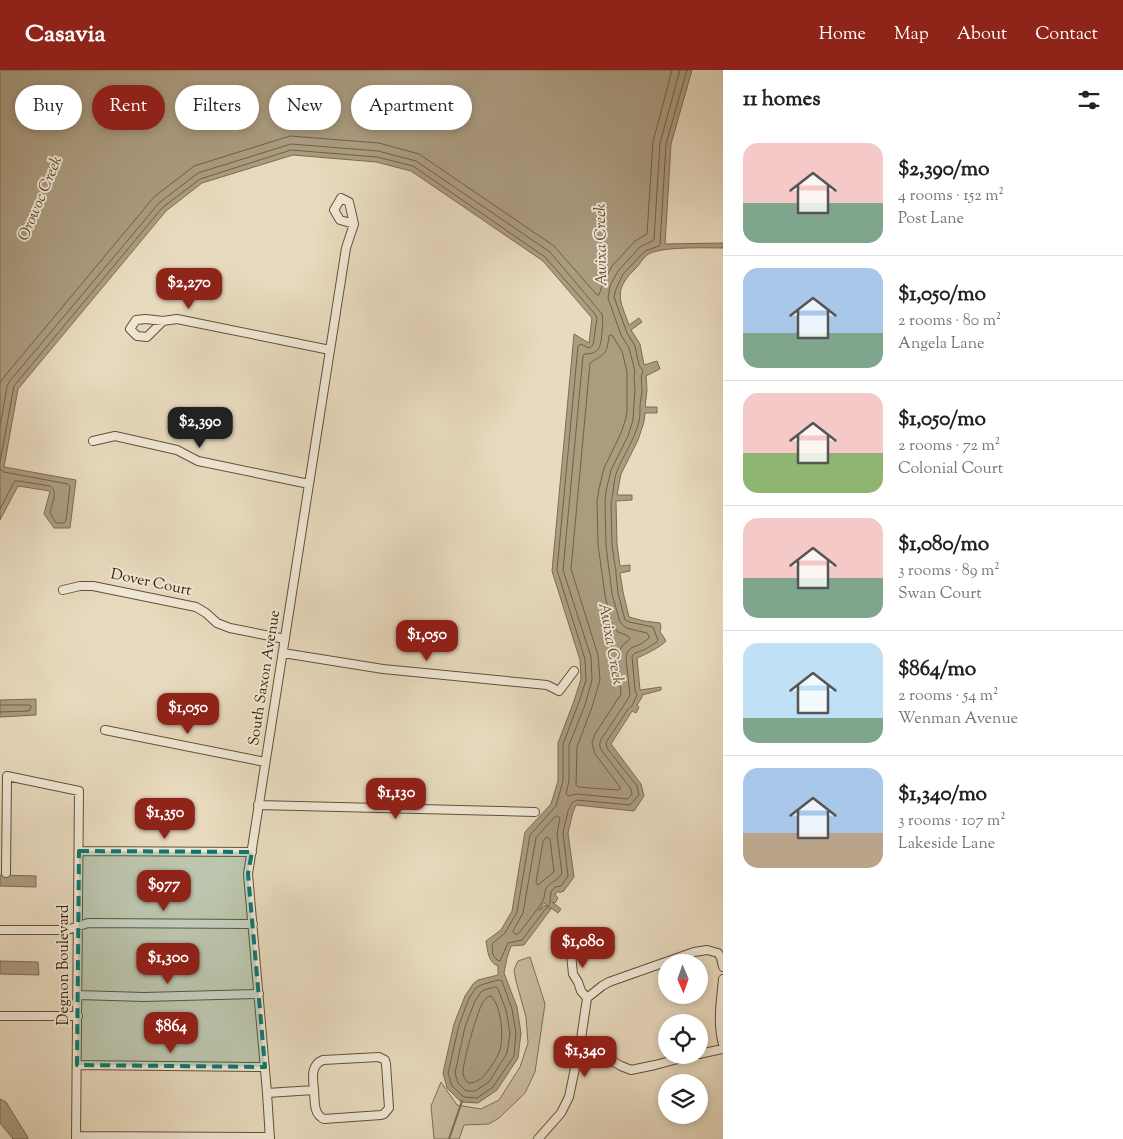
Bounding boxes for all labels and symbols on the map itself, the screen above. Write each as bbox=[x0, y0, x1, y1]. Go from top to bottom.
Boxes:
water label: Orowoc Creek bbox=[13, 153, 69, 245]
water label: Awixa Creek bbox=[590, 203, 614, 287]
pin: $2,270 bbox=[148, 268, 230, 310]
pin: $2,390 bbox=[159, 406, 241, 449]
street label: Dover Court bbox=[109, 564, 193, 602]
water label: Awixa Creek bbox=[591, 601, 629, 687]
street label: South Saxon Avenue bbox=[244, 609, 286, 747]
pin: $1,050 bbox=[386, 620, 468, 662]
pin: $1,050 bbox=[147, 692, 229, 735]
pin: $1,130 bbox=[355, 778, 437, 820]
pin: $1,350 bbox=[124, 798, 206, 840]
pin: $977 bbox=[134, 870, 194, 912]
street label: Degnon Boulevard bbox=[54, 904, 75, 1025]
pin: $1,080 bbox=[542, 926, 624, 969]
pin: $1,300 bbox=[127, 942, 209, 985]
north arrow bbox=[658, 954, 708, 1004]
pin: $864 bbox=[141, 1012, 201, 1054]
pin: $1,340 bbox=[544, 1036, 626, 1078]

